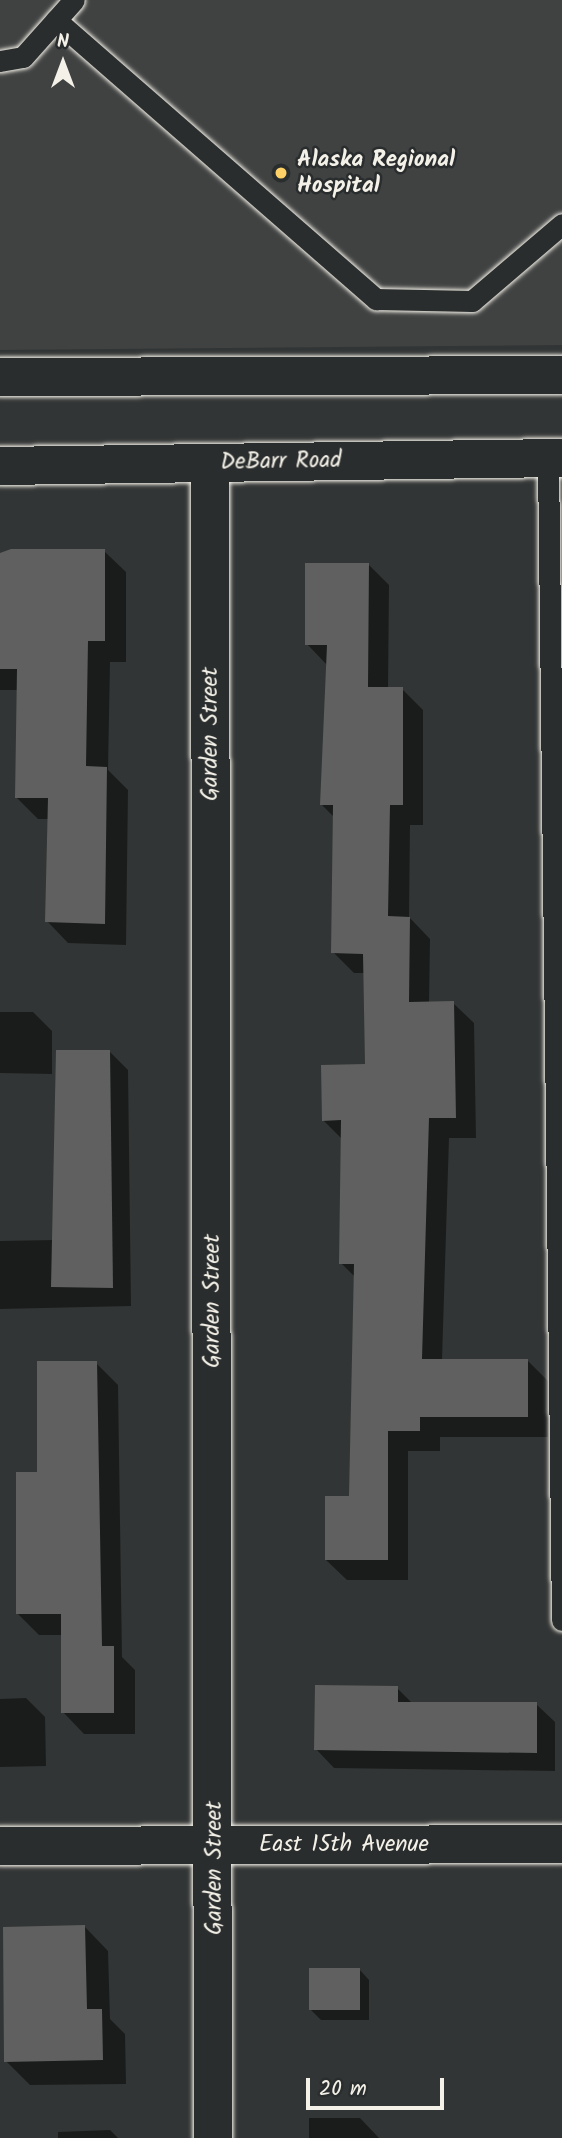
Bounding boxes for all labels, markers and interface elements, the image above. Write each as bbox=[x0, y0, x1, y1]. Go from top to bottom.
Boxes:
text: N bbox=[57, 27, 69, 57]
north arrow bbox=[28, 28, 98, 98]
place label: Alaska Regional Hospital bbox=[297, 146, 455, 200]
marker: Alaska Regional Hospital bbox=[271, 163, 291, 183]
street label: DeBarr Road bbox=[220, 447, 342, 477]
street label: Garden Street bbox=[197, 667, 225, 801]
street label: Garden Street bbox=[199, 1234, 227, 1368]
street label: Garden Street bbox=[201, 1801, 229, 1935]
street label: East 15th Avenue bbox=[259, 1831, 429, 1859]
scale bar bbox=[310, 2064, 448, 2108]
text: 20 m bbox=[319, 2073, 367, 2106]

